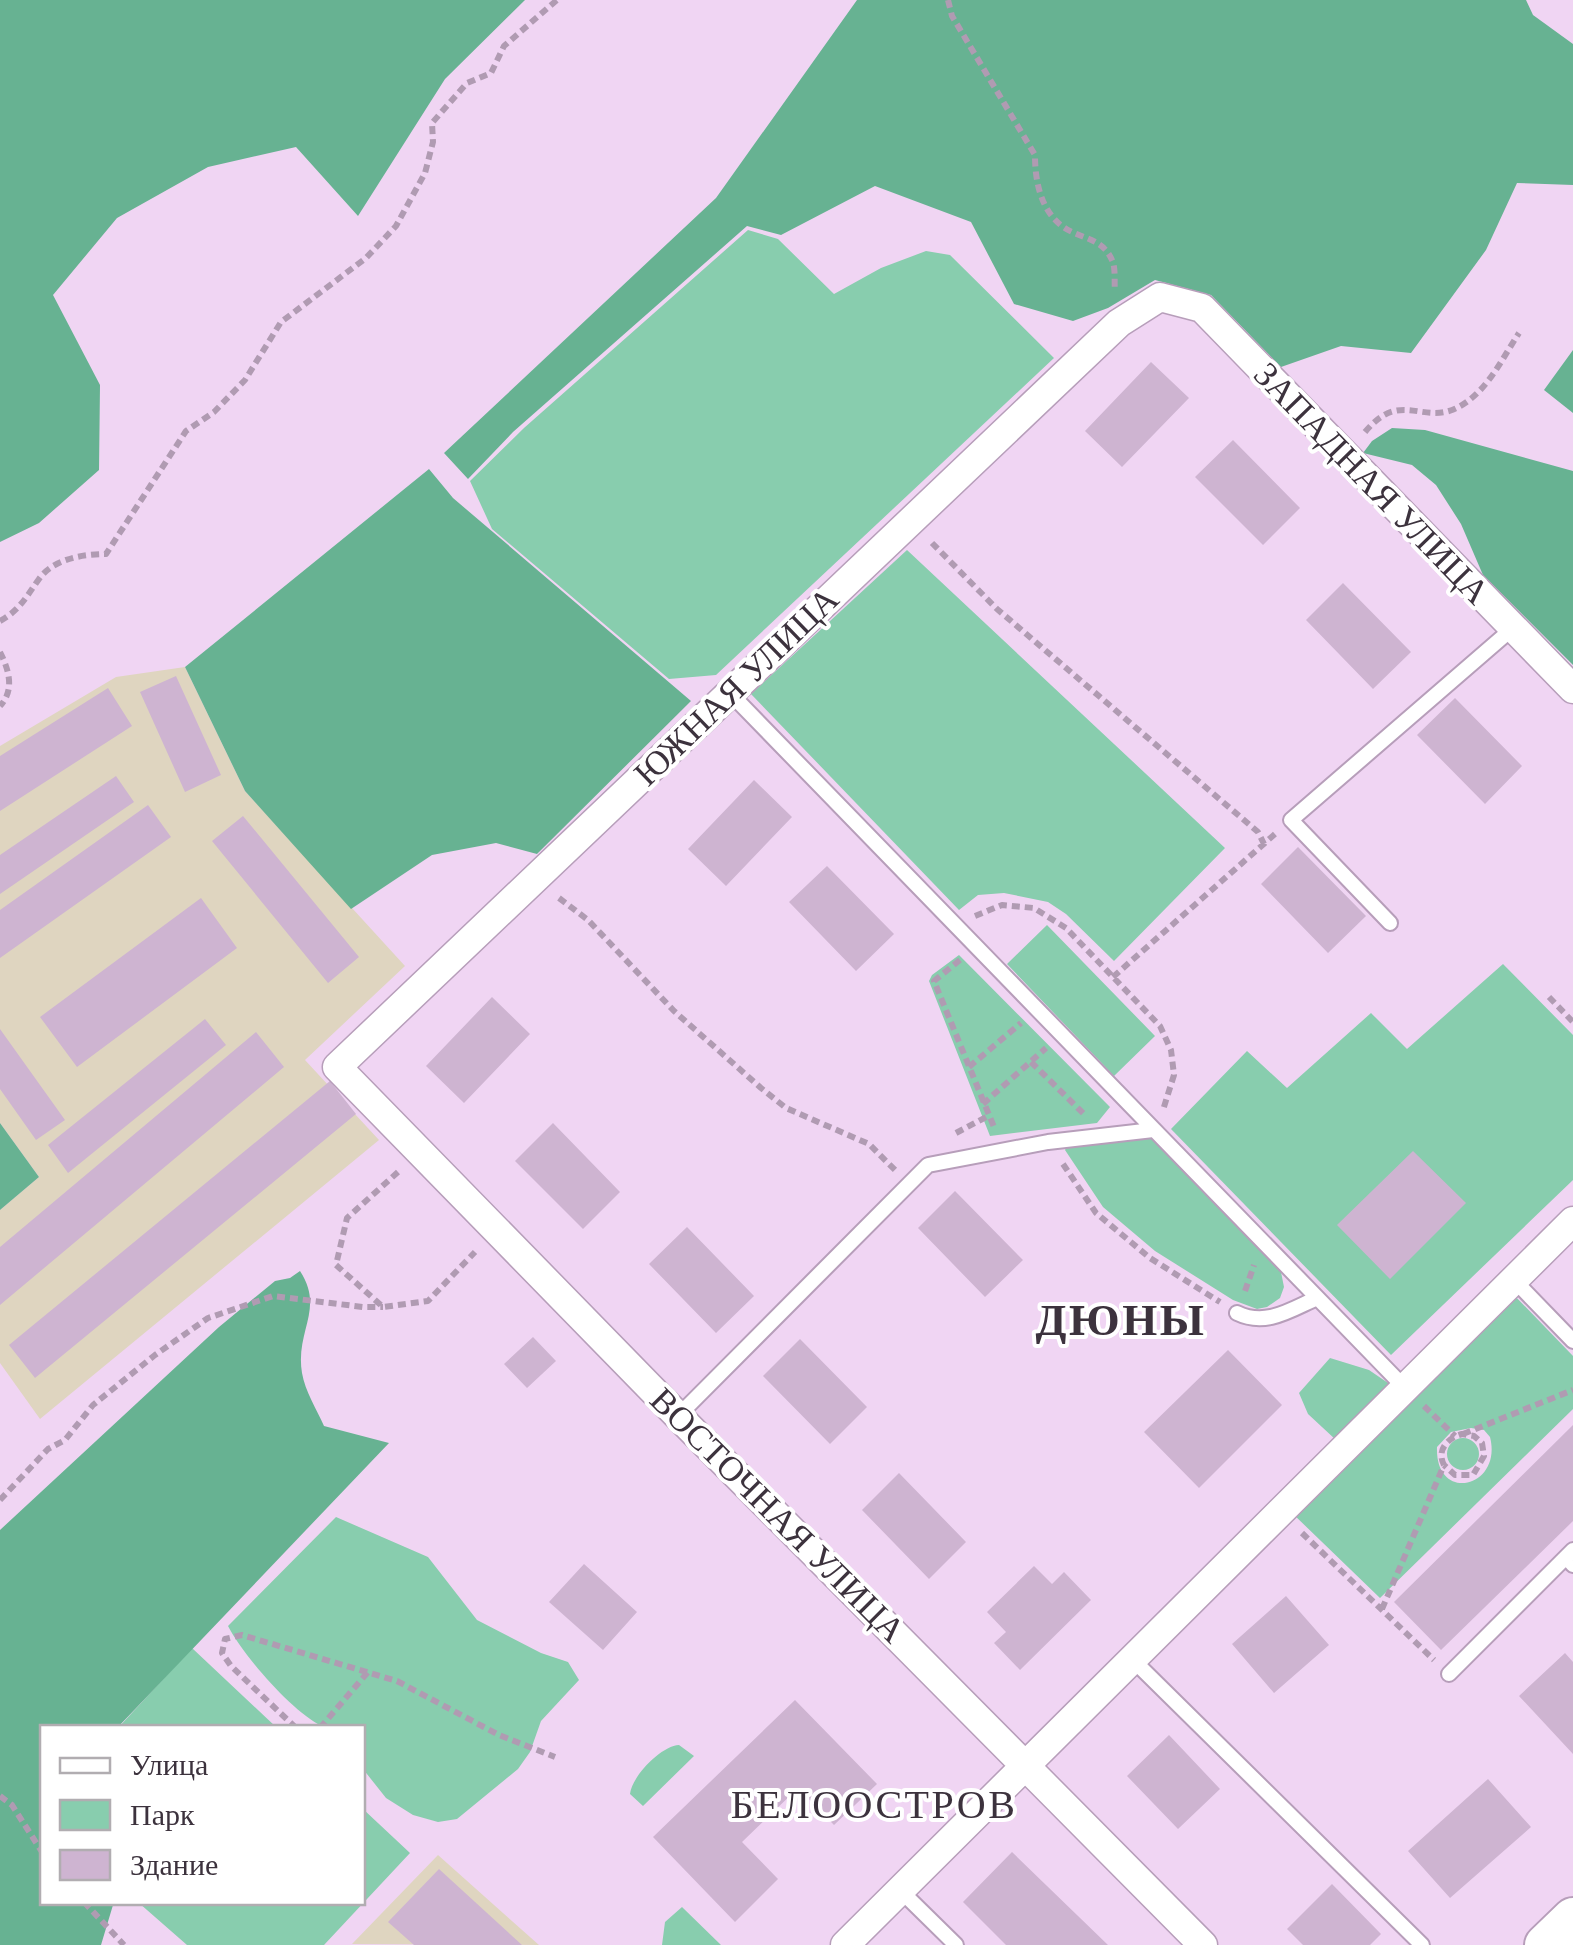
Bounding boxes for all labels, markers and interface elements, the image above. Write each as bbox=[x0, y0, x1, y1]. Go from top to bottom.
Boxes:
street label: ЗАПАДНАЯ УЛИЦА bbox=[1246, 355, 1497, 613]
street label: ЮЖНАЯ УЛИЦА bbox=[626, 579, 847, 793]
district label: ДЮНЫ bbox=[1036, 1295, 1206, 1345]
street label: ВОСТОЧНАЯ УЛИЦА bbox=[642, 1380, 913, 1651]
legend bbox=[40, 1725, 365, 1905]
text: Улица bbox=[130, 1748, 208, 1781]
district label: БЕЛООСТРОВ bbox=[731, 1782, 1017, 1827]
text: Парк bbox=[130, 1798, 195, 1831]
text: Здание bbox=[130, 1848, 218, 1881]

